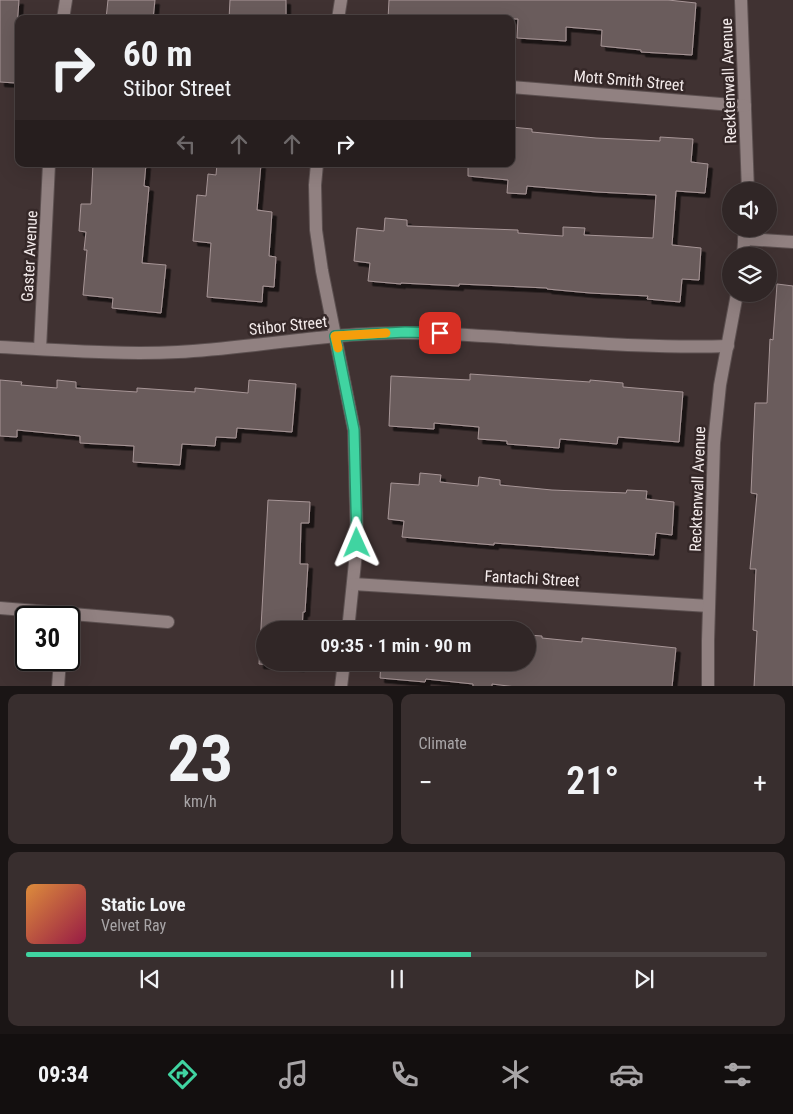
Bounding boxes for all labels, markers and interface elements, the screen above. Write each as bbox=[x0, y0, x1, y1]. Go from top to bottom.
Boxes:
street label: Recktenwall Avenue bbox=[717, 18, 740, 144]
text: 60 m bbox=[123, 34, 192, 75]
icon: right bbox=[40, 35, 105, 100]
street label: Mott Smith Street bbox=[573, 66, 685, 95]
text: Stibor Street bbox=[123, 76, 231, 101]
icon: left bbox=[172, 130, 200, 158]
icon: ahead bbox=[225, 130, 253, 158]
icon: ahead bbox=[278, 130, 306, 158]
icon: right bbox=[331, 130, 359, 158]
map controls bbox=[722, 182, 777, 302]
button: sound bbox=[722, 182, 777, 237]
street label: Gaster Avenue bbox=[18, 210, 41, 302]
button: layers bbox=[722, 247, 777, 302]
street label: Stibor Street bbox=[248, 312, 328, 339]
pin bbox=[419, 312, 461, 354]
icon: arrive bbox=[426, 319, 454, 347]
street label: Recktenwall Avenue bbox=[686, 426, 709, 552]
position arrow bbox=[330, 516, 382, 568]
street label: Fantachi Street bbox=[484, 567, 580, 590]
speed limit sign: 30 bbox=[15, 606, 80, 671]
text: 09:35 · 1 min · 90 m bbox=[321, 634, 471, 657]
text: 23 bbox=[167, 721, 233, 797]
text: Climate bbox=[419, 734, 467, 753]
text: 21° bbox=[566, 759, 619, 803]
text: − bbox=[419, 766, 433, 799]
text: + bbox=[753, 766, 767, 799]
text: km/h bbox=[184, 792, 217, 811]
text: Static Love bbox=[101, 893, 186, 916]
text: Velvet Ray bbox=[101, 916, 166, 935]
icon: previous bbox=[136, 965, 164, 993]
icon: pause bbox=[383, 965, 411, 993]
icon: next bbox=[630, 965, 658, 993]
icon: directions bbox=[165, 1057, 200, 1092]
icon: music bbox=[276, 1057, 311, 1092]
icon: phone bbox=[387, 1057, 422, 1092]
icon: climate bbox=[498, 1057, 533, 1092]
icon: car bbox=[609, 1057, 644, 1092]
icon: filters bbox=[720, 1057, 755, 1092]
text: 09:34 bbox=[38, 1062, 89, 1087]

